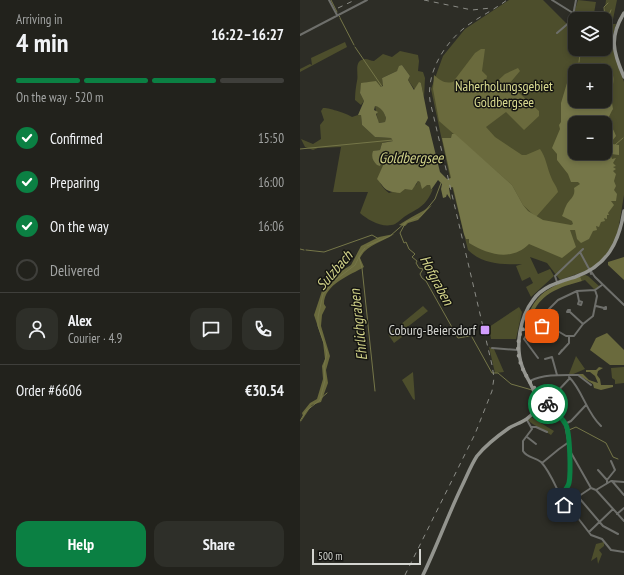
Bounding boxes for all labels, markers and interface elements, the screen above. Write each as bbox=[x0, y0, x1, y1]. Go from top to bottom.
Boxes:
text: Arriving in bbox=[16, 11, 63, 28]
map controls bbox=[568, 12, 612, 160]
button: layers bbox=[568, 12, 612, 56]
text: 16:22–16:27 bbox=[211, 25, 284, 44]
text: 4 min bbox=[16, 26, 69, 59]
button: + bbox=[568, 64, 612, 108]
park label: Naherholungsgebiet Goldbergsee bbox=[455, 77, 553, 111]
text: On the way · 520 m bbox=[16, 89, 103, 106]
button: − bbox=[568, 116, 612, 160]
icon: check bbox=[16, 127, 38, 149]
text: Confirmed bbox=[50, 129, 103, 148]
text: 15:50 bbox=[258, 130, 284, 147]
water label: Goldbergsee bbox=[379, 148, 444, 167]
icon: check bbox=[16, 171, 38, 193]
text: Preparing bbox=[50, 173, 100, 192]
text: 16:00 bbox=[258, 174, 284, 191]
icon: check bbox=[16, 215, 38, 237]
text: On the way bbox=[50, 217, 109, 236]
text: 16:06 bbox=[258, 218, 284, 235]
water label: Sulzbach bbox=[312, 245, 357, 294]
water label: Hofgraben bbox=[416, 252, 459, 310]
text: Delivered bbox=[50, 261, 100, 280]
water label: Ehrlichgraben bbox=[345, 287, 371, 362]
button: person bbox=[16, 308, 58, 350]
button: chat bbox=[190, 308, 232, 350]
button: phone bbox=[242, 308, 284, 350]
pin bbox=[525, 309, 559, 343]
text: Alex bbox=[68, 311, 92, 330]
icon: bag bbox=[531, 315, 553, 337]
place label: Coburg-Beiersdorf bbox=[389, 321, 476, 339]
marker: Coburg-Beiersdorf bbox=[479, 324, 491, 336]
text: Courier · 4.9 bbox=[68, 330, 122, 347]
text: Order #6606 bbox=[16, 381, 82, 400]
text: €30.54 bbox=[245, 381, 284, 400]
courier bbox=[528, 384, 568, 424]
icon: bike bbox=[537, 393, 559, 415]
pin bbox=[547, 488, 581, 522]
icon: home bbox=[553, 494, 575, 516]
button: Help bbox=[16, 521, 146, 567]
button: Share bbox=[154, 521, 284, 567]
scale bar bbox=[312, 547, 421, 566]
text: 500 m bbox=[318, 549, 342, 563]

